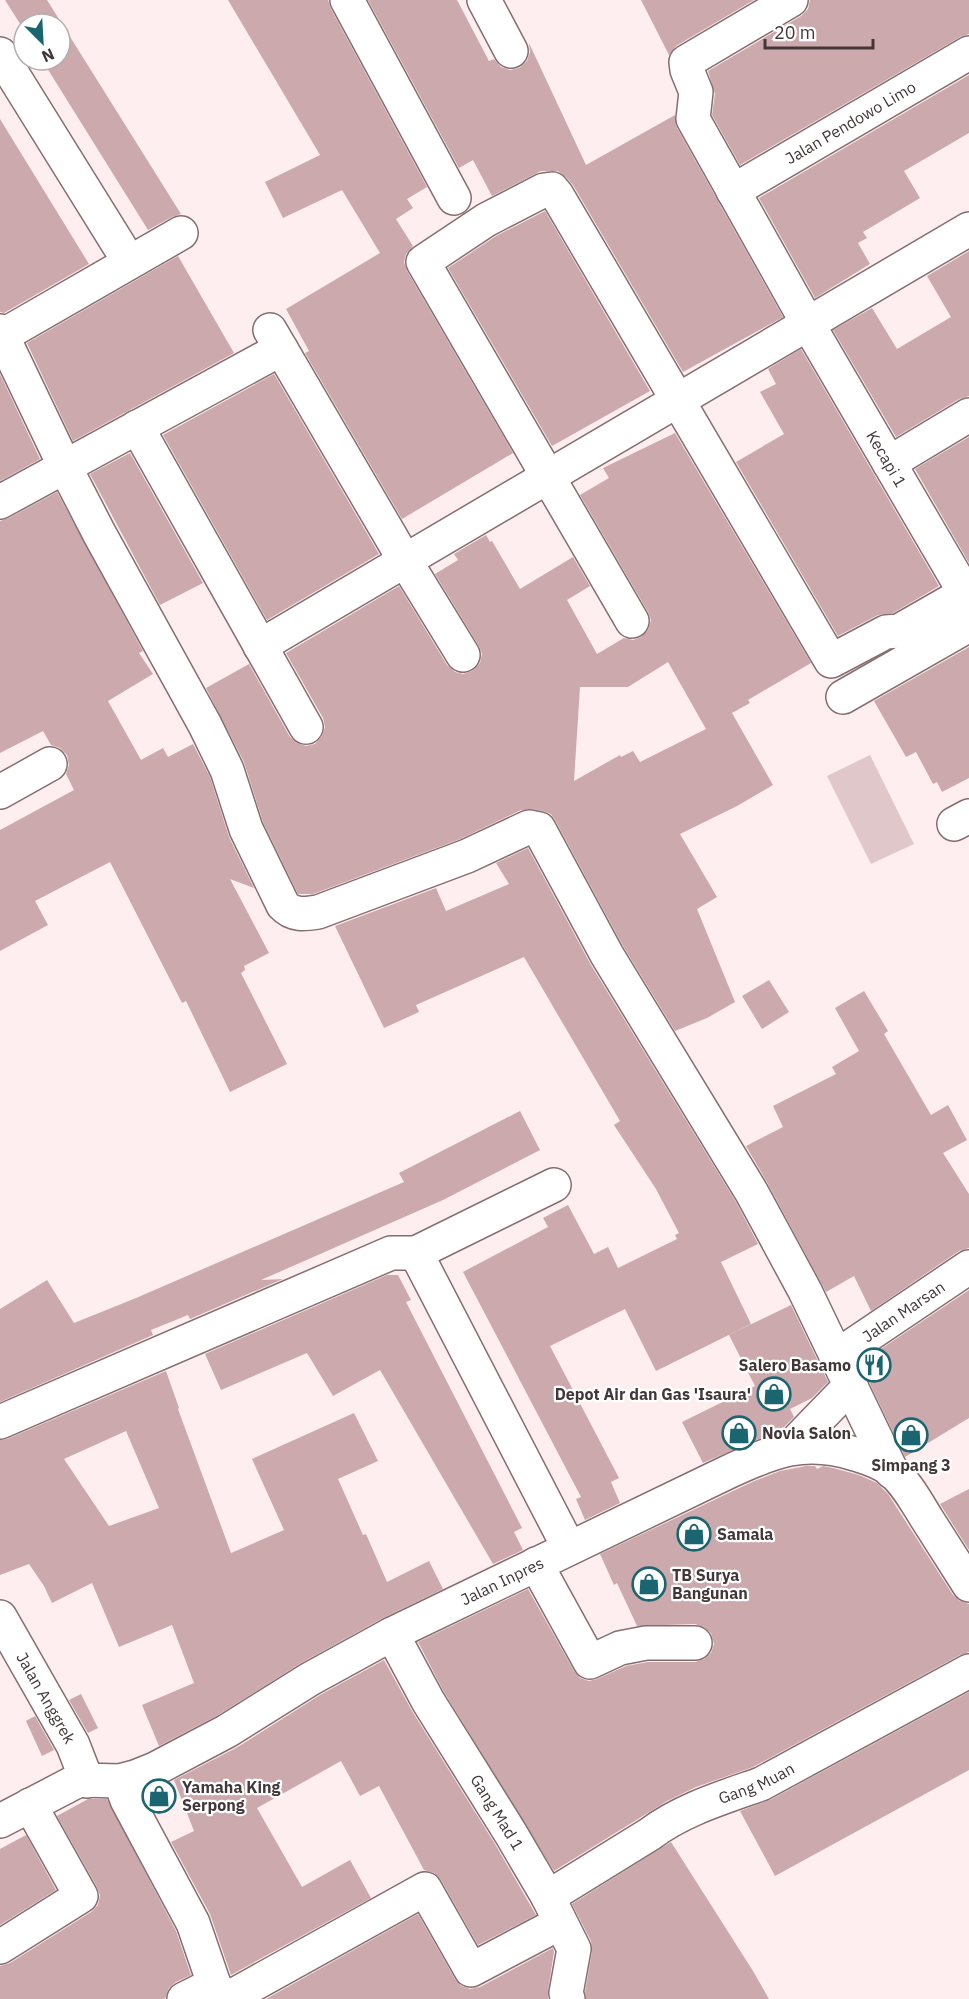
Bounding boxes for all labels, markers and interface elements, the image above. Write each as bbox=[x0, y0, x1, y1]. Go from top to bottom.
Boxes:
north arrow bbox=[12, 12, 72, 72]
scale bar bbox=[765, 12, 873, 50]
text: 20 m bbox=[774, 21, 816, 44]
text: N bbox=[39, 44, 57, 67]
street label: Jalan Pendowo Limo bbox=[782, 76, 919, 168]
street label: Kecapi 1 bbox=[862, 427, 911, 490]
street label: Jalan Marsan bbox=[858, 1276, 948, 1346]
restaurant icon: Salero Basamo bbox=[856, 1347, 892, 1383]
place label: Salero Basamo bbox=[739, 1355, 851, 1375]
shop icon: Depot Air dan Gas 'Isaura' bbox=[756, 1376, 792, 1412]
place label: Depot Air dan Gas 'Isaura' bbox=[555, 1384, 751, 1404]
shop icon: Novia Salon bbox=[721, 1415, 757, 1451]
shop icon: Simpang 3 bbox=[893, 1417, 929, 1453]
place label: Novia Salon bbox=[762, 1423, 851, 1443]
place label: Simpang 3 bbox=[871, 1455, 951, 1475]
shop icon: Samala bbox=[676, 1516, 712, 1552]
place label: Samala bbox=[717, 1524, 773, 1544]
street label: Jalan Inpres bbox=[457, 1552, 547, 1609]
place label: TB Surya Bangunan bbox=[672, 1565, 748, 1603]
shop icon: TB Surya Bangunan bbox=[631, 1566, 667, 1602]
street label: Jalan Anggrek bbox=[12, 1649, 80, 1747]
street label: Gang Muan bbox=[716, 1758, 798, 1808]
street label: Gang Mad 1 bbox=[466, 1771, 528, 1854]
place label: Yamaha King Serpong bbox=[182, 1777, 281, 1815]
shop icon: Yamaha King Serpong bbox=[141, 1778, 177, 1814]

